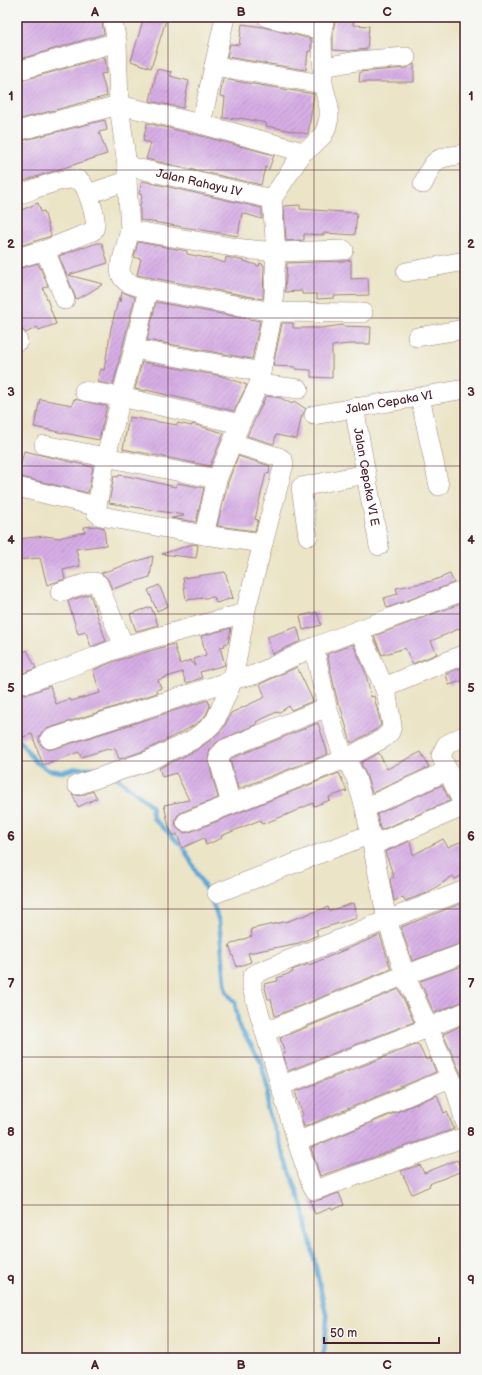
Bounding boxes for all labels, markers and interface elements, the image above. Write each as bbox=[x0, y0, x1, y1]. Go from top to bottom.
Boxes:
text: A bbox=[90, 4, 99, 20]
text: B bbox=[236, 4, 246, 20]
text: C bbox=[382, 4, 392, 20]
text: 1 bbox=[8, 88, 14, 104]
text: 1 bbox=[468, 88, 474, 104]
street label: Jalan Rahayu IV bbox=[155, 166, 244, 200]
text: 2 bbox=[7, 236, 15, 252]
text: 2 bbox=[467, 236, 475, 252]
text: 3 bbox=[7, 384, 15, 400]
text: 3 bbox=[467, 384, 475, 400]
street label: Jalan Cepaka VI bbox=[344, 388, 434, 417]
street label: Jalan Cepaka VI E bbox=[350, 427, 382, 527]
text: 4 bbox=[7, 532, 15, 548]
text: 4 bbox=[467, 532, 475, 548]
text: 5 bbox=[7, 680, 15, 696]
text: 5 bbox=[467, 680, 475, 696]
text: 6 bbox=[7, 828, 15, 844]
text: 6 bbox=[467, 828, 475, 844]
text: 7 bbox=[7, 976, 15, 992]
text: 7 bbox=[467, 976, 475, 992]
text: 8 bbox=[7, 1124, 15, 1140]
text: 8 bbox=[467, 1124, 475, 1140]
text: 9 bbox=[7, 1272, 15, 1288]
text: 9 bbox=[467, 1272, 475, 1288]
scale bar bbox=[324, 1319, 439, 1345]
text: 50 m bbox=[330, 1326, 357, 1341]
text: A bbox=[90, 1357, 99, 1373]
text: B bbox=[236, 1357, 246, 1373]
text: C bbox=[382, 1357, 392, 1373]

